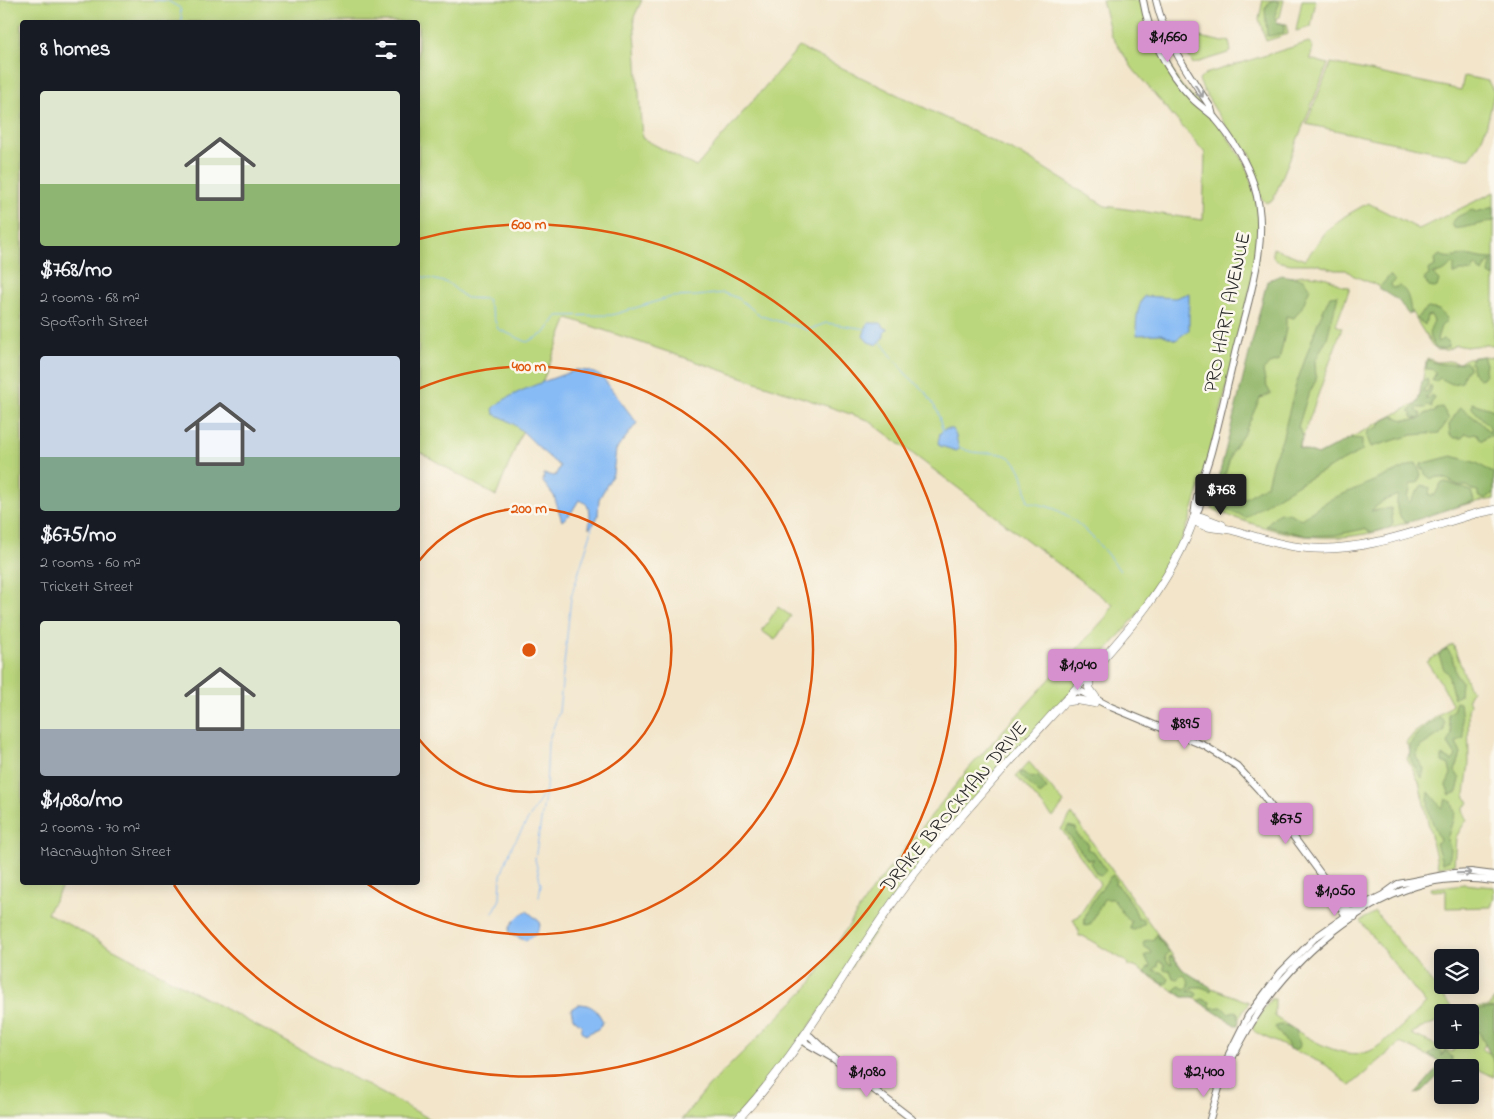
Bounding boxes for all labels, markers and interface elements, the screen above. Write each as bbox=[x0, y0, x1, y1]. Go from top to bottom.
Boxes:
pin: $1,660 bbox=[1127, 20, 1209, 63]
text: $1,660 bbox=[1149, 25, 1187, 49]
text: 8 homes bbox=[40, 35, 110, 65]
icon: filters bbox=[372, 36, 400, 64]
one-way arrow bbox=[1194, 83, 1204, 97]
icon: home bbox=[175, 124, 265, 214]
text: 600 m bbox=[511, 214, 547, 236]
street label: PRO HART AVENUE bbox=[1197, 230, 1260, 395]
text: $768/mo bbox=[40, 256, 112, 286]
text: 2 rooms · 68 m² bbox=[40, 286, 140, 310]
text: Spofforth Street bbox=[40, 310, 148, 334]
text: 400 m bbox=[511, 356, 547, 378]
icon: home bbox=[175, 389, 265, 479]
pin: $768 bbox=[1191, 474, 1251, 516]
text: $768 bbox=[1206, 478, 1236, 502]
text: 200 m bbox=[510, 498, 547, 520]
text: $675/mo bbox=[40, 521, 116, 551]
text: 2 rooms · 60 m² bbox=[40, 551, 141, 575]
text: Trickett Street bbox=[40, 575, 133, 599]
centre of rings bbox=[520, 641, 538, 659]
pin: $1,040 bbox=[1037, 648, 1119, 691]
text: $1,040 bbox=[1059, 653, 1097, 677]
icon: home bbox=[175, 654, 265, 744]
pin: $895 bbox=[1155, 708, 1215, 750]
text: $895 bbox=[1170, 712, 1200, 736]
street label: DRAKE BROCKMAN DRIVE bbox=[874, 716, 1035, 900]
text: $1,080/mo bbox=[40, 786, 123, 816]
pin: $675 bbox=[1256, 802, 1316, 845]
text: $675 bbox=[1270, 807, 1302, 831]
text: 2 rooms · 70 m² bbox=[40, 816, 140, 840]
text: Macnaughton Street bbox=[40, 840, 171, 864]
one-way arrow bbox=[1456, 868, 1472, 877]
pin: $1,050 bbox=[1294, 874, 1376, 917]
text: $1,050 bbox=[1315, 879, 1355, 903]
map controls bbox=[1434, 949, 1479, 1104]
button: layers bbox=[1434, 949, 1479, 994]
button: + bbox=[1434, 1004, 1479, 1049]
pin: $1,080 bbox=[826, 1056, 908, 1098]
pin: $2,400 bbox=[1163, 1056, 1245, 1098]
button: − bbox=[1434, 1059, 1479, 1104]
text: $1,080 bbox=[848, 1060, 886, 1084]
text: $2,400 bbox=[1184, 1060, 1224, 1084]

